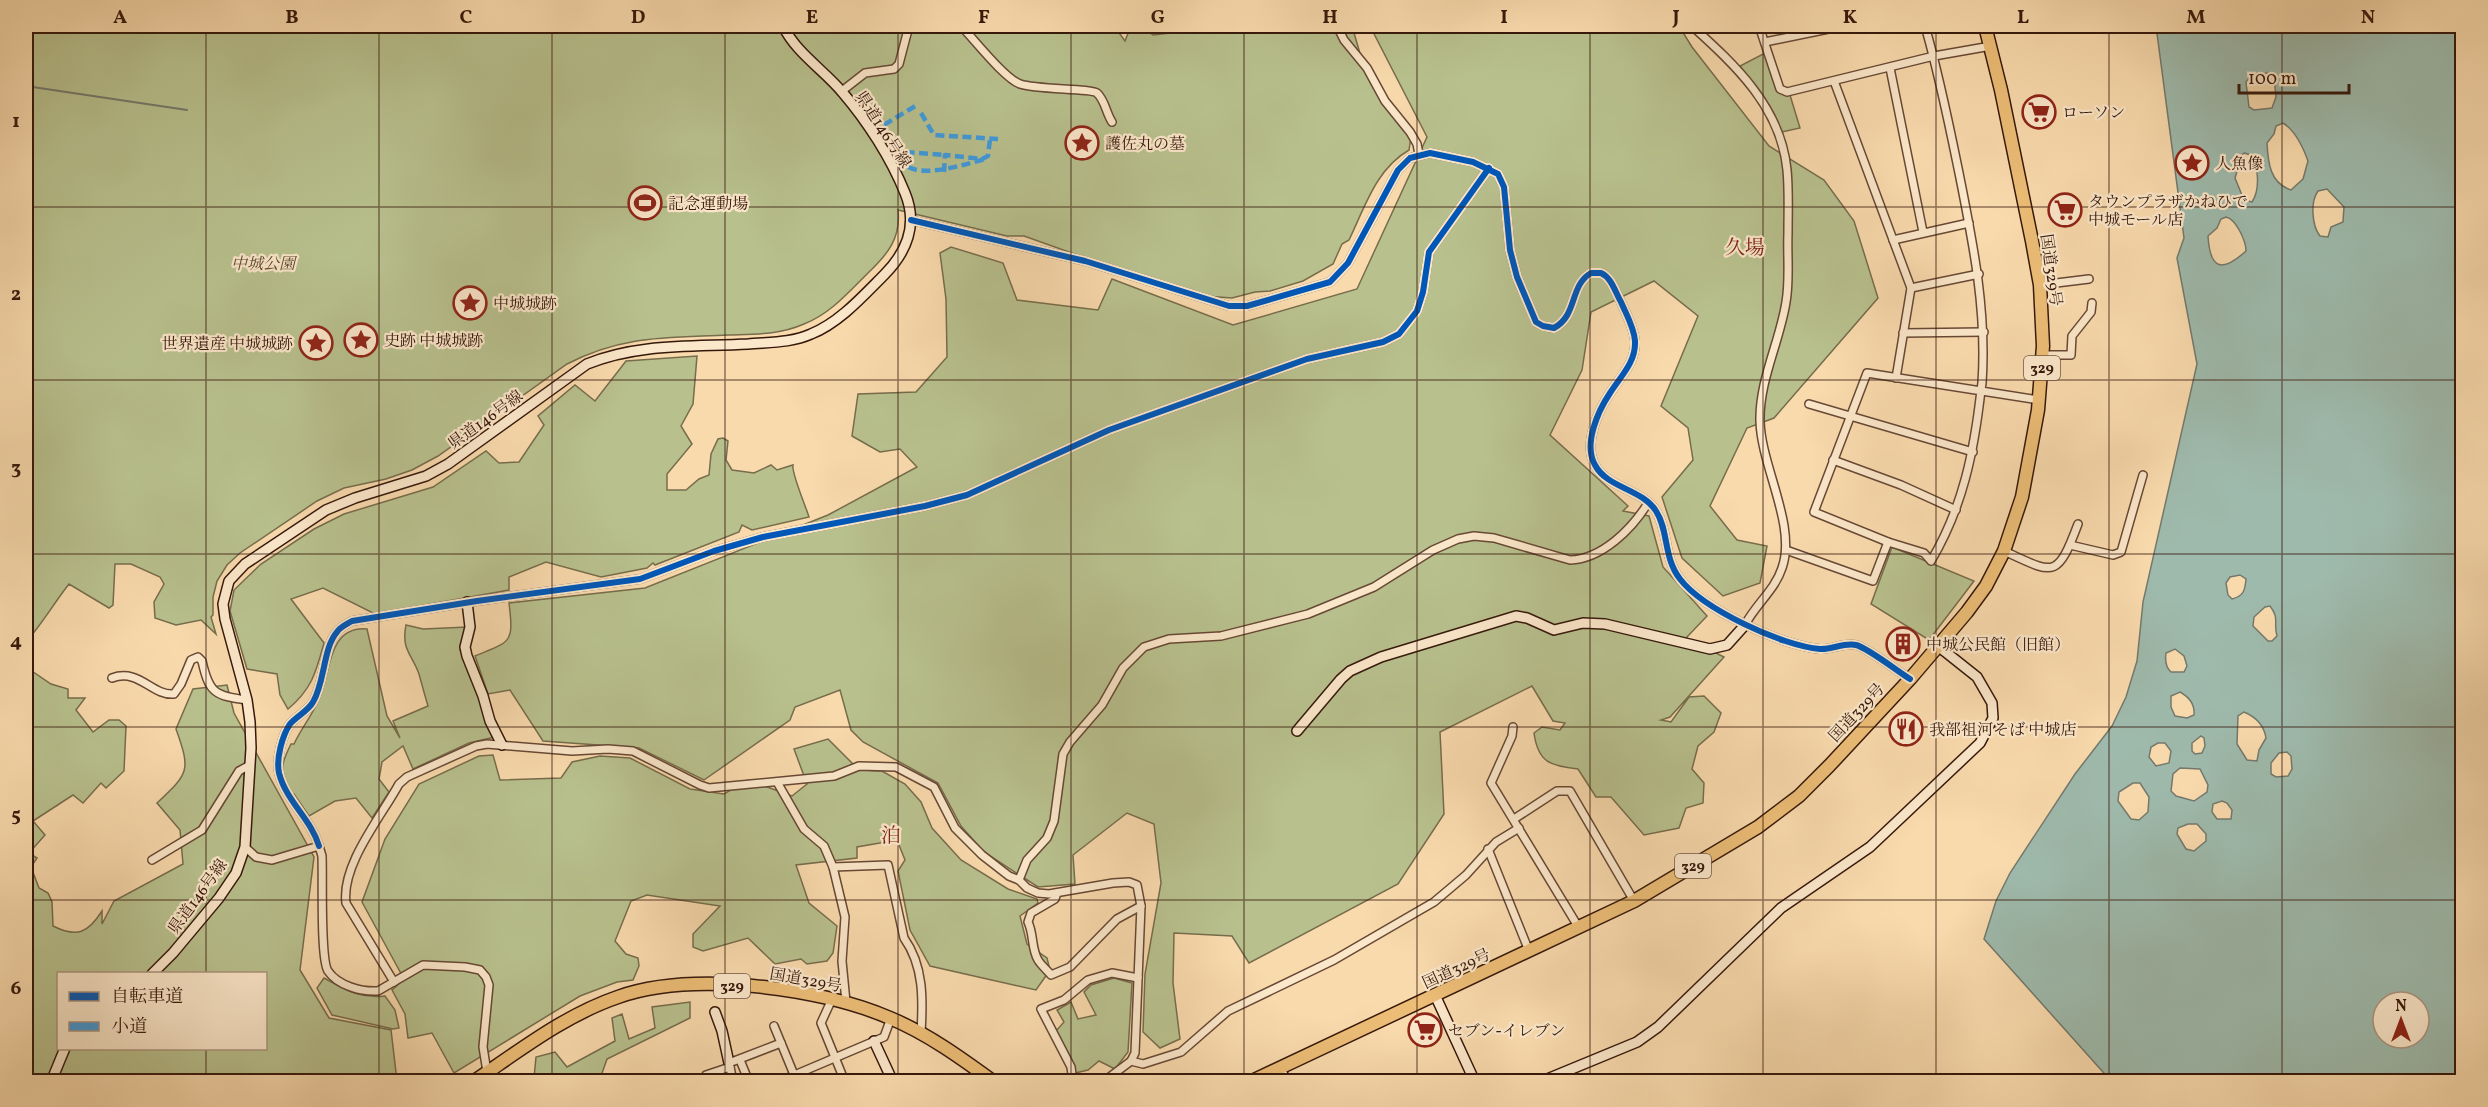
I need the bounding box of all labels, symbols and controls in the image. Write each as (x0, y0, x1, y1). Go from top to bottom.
text: A (113, 4, 127, 32)
text: B (285, 4, 299, 32)
text: C (460, 4, 473, 32)
text: D (631, 4, 645, 32)
text: E (806, 4, 818, 32)
text: F (978, 4, 990, 32)
text: G (1151, 4, 1165, 32)
text: H (1322, 4, 1338, 32)
text: I (1500, 4, 1508, 32)
text: J (1671, 4, 1680, 32)
text: K (1843, 4, 1858, 32)
text: L (2017, 4, 2029, 32)
text: M (2186, 4, 2206, 32)
text: N (2361, 4, 2375, 32)
scale bar (2239, 57, 2348, 95)
text: 100 m (2248, 67, 2297, 92)
street label: 県道146号線 (849, 87, 915, 173)
supermarket icon: ローソン (2021, 94, 2057, 130)
place label: ローソン (2062, 103, 2125, 125)
text: 1 (12, 108, 20, 136)
place icon: 護佐丸の墓 (1064, 125, 1100, 161)
place label: 護佐丸の墓 (1105, 134, 1185, 156)
place icon: 人魚像 (2174, 145, 2210, 181)
place label: 人魚像 (2215, 154, 2263, 176)
sports icon: 記念運動場 (627, 185, 663, 221)
supermarket icon: タウンプラザかねひで 中城モール店 (2047, 192, 2083, 228)
place label: タウンプラザかねひで 中城モール店 (2088, 192, 2248, 232)
place label: 記念運動場 (668, 194, 748, 216)
street label: 国道329号 (2034, 233, 2066, 308)
district label: 久場 (1725, 235, 1765, 263)
park label: 中城公園 (231, 254, 298, 276)
text: 2 (11, 281, 21, 309)
place icon: 中城城跡 (452, 285, 488, 321)
place label: 中城城跡 (493, 294, 557, 316)
place icon: 史跡 中城城跡 (343, 322, 379, 358)
place icon: 世界遺産 中城城跡 (298, 325, 334, 361)
place label: 史跡 中城城跡 (384, 331, 483, 353)
place label: 世界遺産 中城城跡 (162, 334, 293, 356)
road number: 329 (2024, 356, 2060, 380)
street label: 県道146号線 (444, 386, 528, 455)
text: 3 (11, 455, 21, 483)
building icon: 中城公民館（旧館） (1885, 626, 1921, 662)
text: 4 (10, 628, 22, 656)
place label: 中城公民館（旧館） (1926, 635, 2070, 657)
street label: 国道329号 (1825, 679, 1890, 748)
restaurant icon: 我部祖河そば 中城店 (1888, 711, 1924, 747)
place label: 我部祖河そば 中城店 (1929, 720, 2076, 742)
text: 5 (11, 802, 21, 830)
district label: 泊 (881, 823, 901, 851)
road number: 329 (1675, 854, 1711, 878)
street label: 県道146号線 (164, 855, 233, 939)
street label: 国道329号 (1419, 944, 1495, 995)
street label: 国道329号 (768, 964, 843, 998)
legend (57, 972, 267, 1050)
road number: 329 (714, 974, 750, 998)
text: 6 (11, 975, 22, 1003)
text: 自転車道 (111, 985, 183, 1010)
north arrow (2371, 990, 2431, 1050)
text: N (2395, 996, 2407, 1018)
supermarket icon: セブン-イレブン (1407, 1012, 1443, 1048)
text: 小道 (111, 1015, 147, 1040)
place label: セブン-イレブン (1448, 1021, 1565, 1043)

